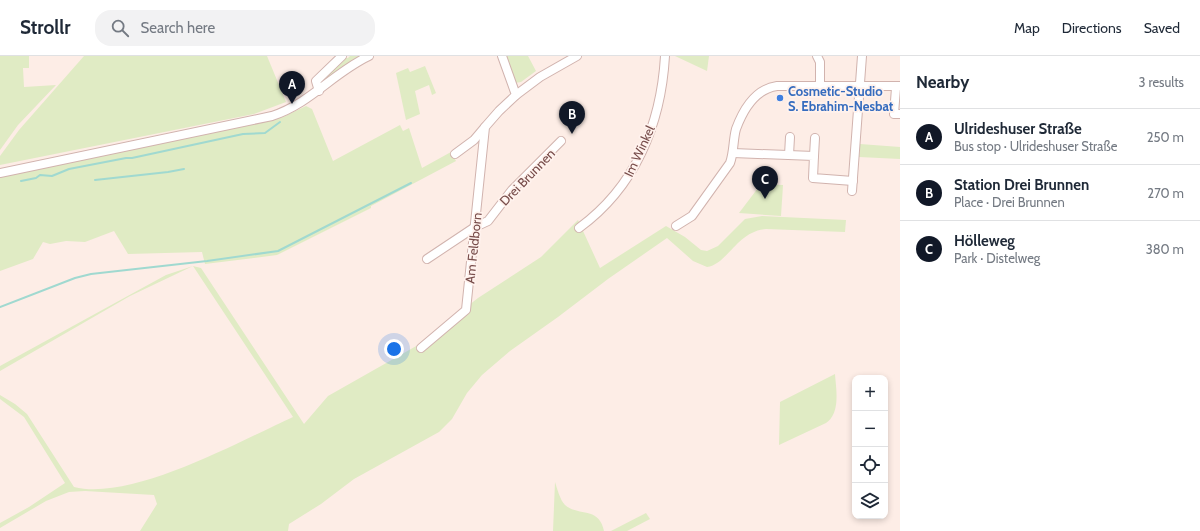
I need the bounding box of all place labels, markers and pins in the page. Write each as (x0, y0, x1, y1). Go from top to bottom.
pin: A (279, 71, 305, 104)
place label: Cosmetic-Studio S. Ebrahim-Nesbat (788, 83, 894, 114)
marker: Cosmetic-Studio S. Ebrahim-Nesbat (775, 93, 785, 103)
pin: B (559, 101, 585, 134)
pin: C (752, 166, 778, 199)

